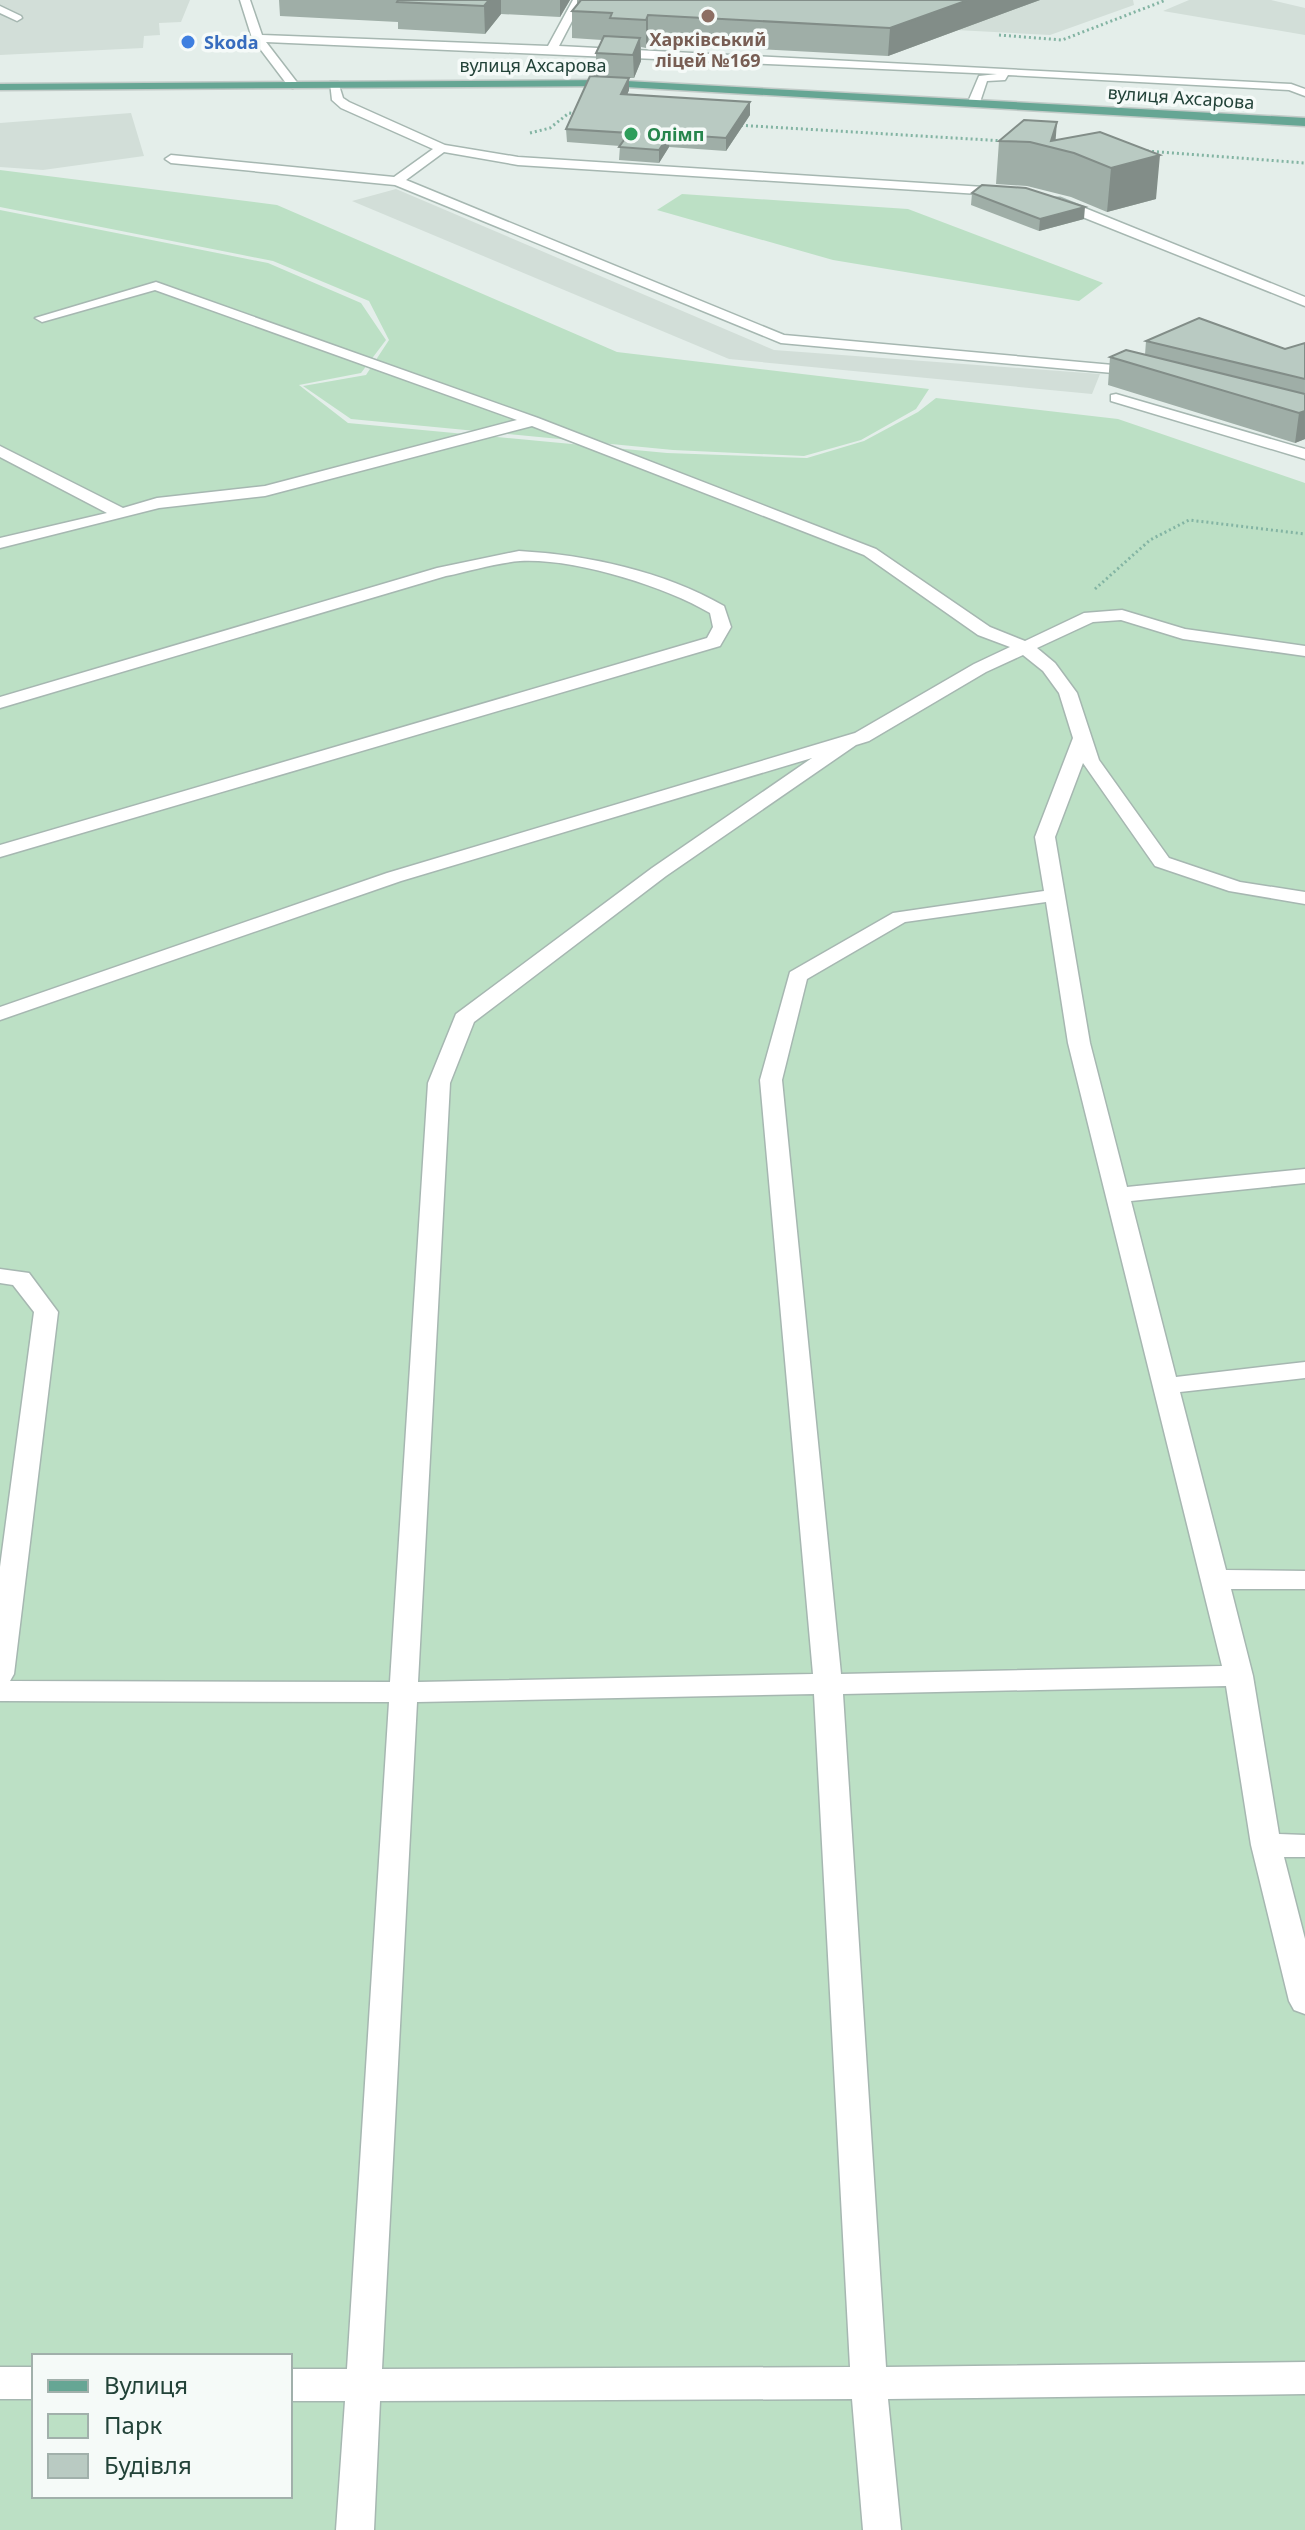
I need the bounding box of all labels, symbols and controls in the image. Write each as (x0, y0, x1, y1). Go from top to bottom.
marker: Харківський ліцей №169 (699, 7, 717, 25)
place label: Харківський ліцей №169 (650, 27, 766, 72)
place label: Skoda (204, 30, 259, 54)
marker: Skoda (179, 33, 197, 51)
street label: вулиця Ахсарова (459, 53, 607, 77)
street label: вулиця Ахсарова (1107, 80, 1255, 114)
place label: Олімп (647, 122, 704, 146)
marker: Олімп (622, 125, 640, 143)
legend (32, 2354, 292, 2498)
text: Вулиця (104, 2368, 188, 2401)
text: Парк (104, 2408, 163, 2441)
text: Будівля (104, 2448, 192, 2481)

